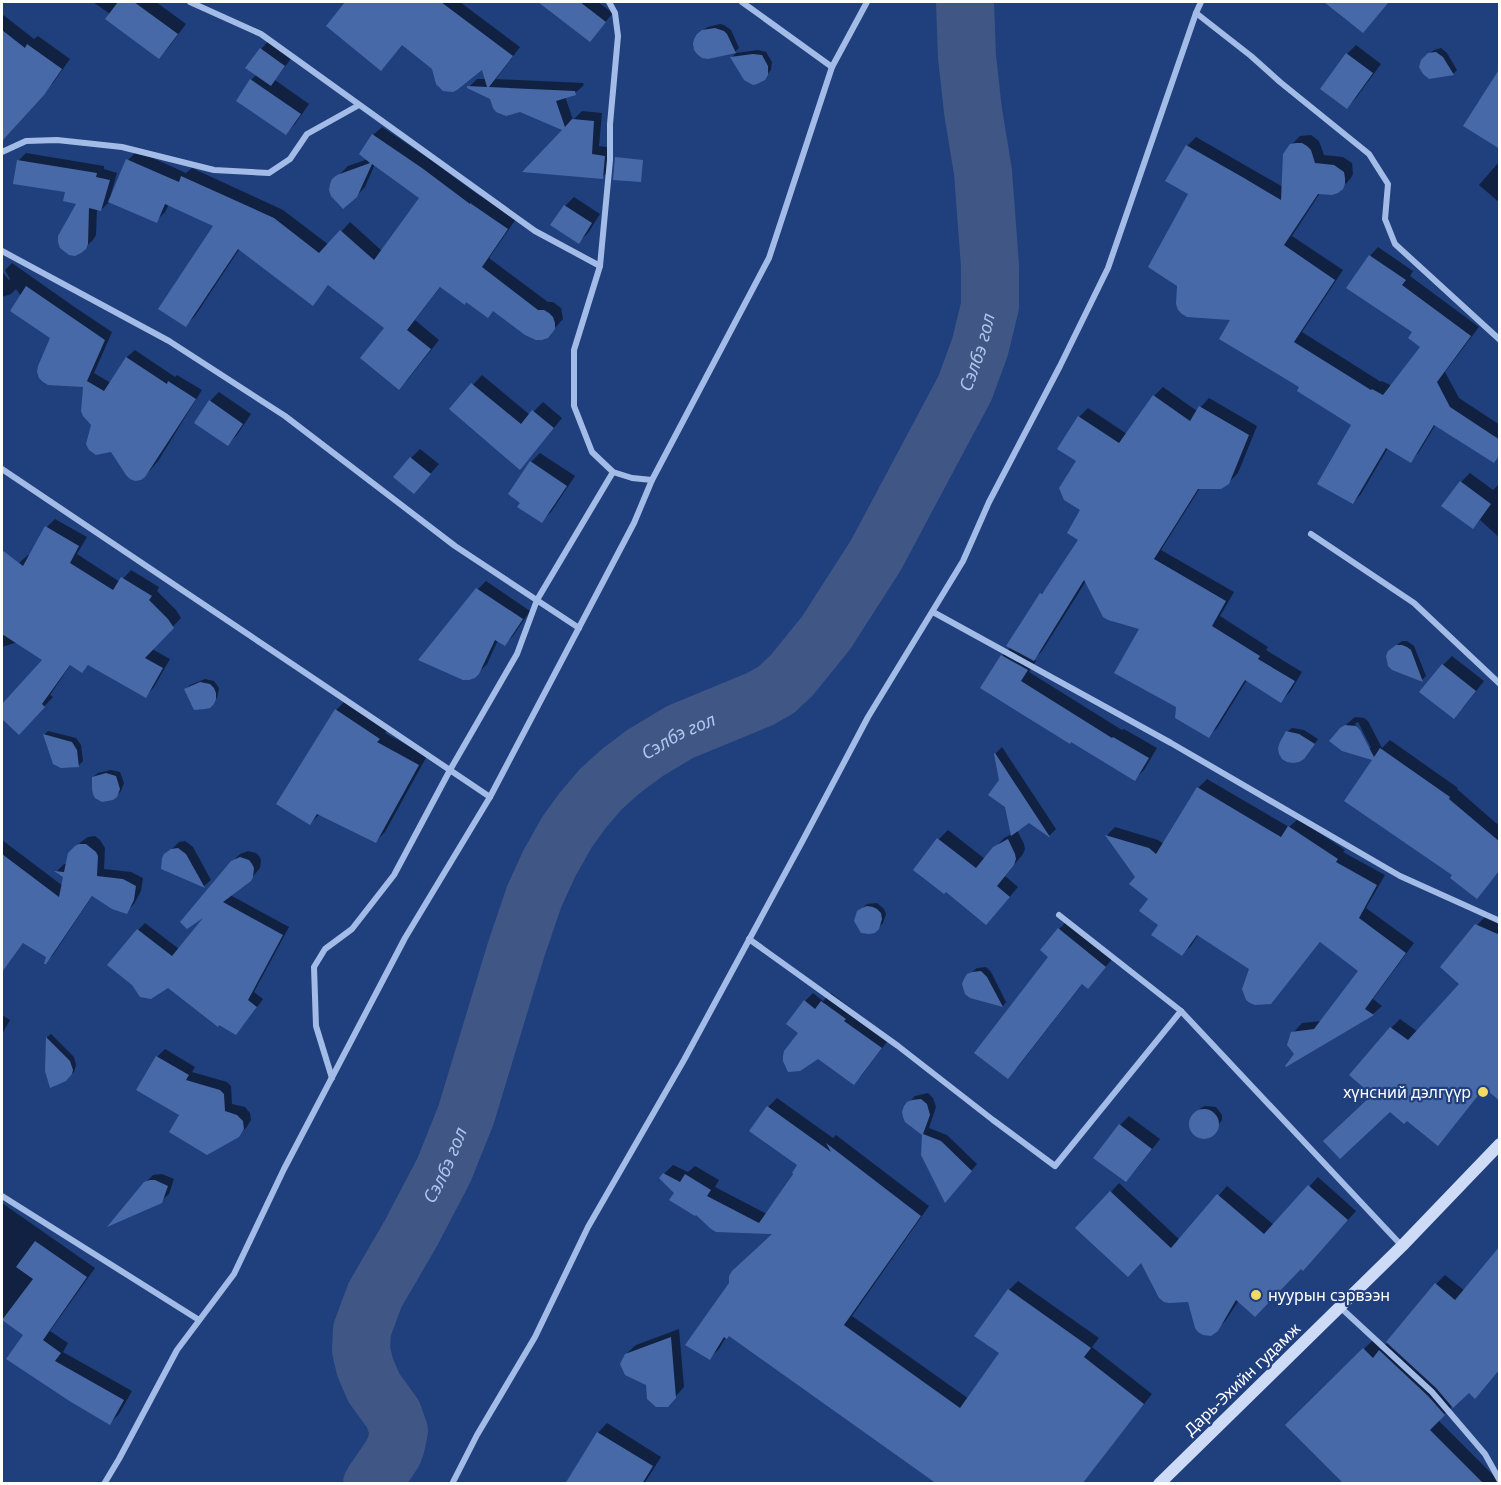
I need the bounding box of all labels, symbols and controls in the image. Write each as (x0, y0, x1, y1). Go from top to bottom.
water label: Сэлбэ гол (953, 311, 1000, 394)
water label: Сэлбэ гол (637, 707, 719, 765)
place label: хүнсний дэлгүүр (1343, 1081, 1471, 1103)
marker: хүнсний дэлгүүр (1476, 1085, 1490, 1099)
water label: Сэлбэ гол (417, 1124, 472, 1207)
place label: нуурын сэрвээн (1268, 1284, 1390, 1306)
marker: нуурын сэрвээн (1249, 1288, 1263, 1302)
street label: Дарь-Эхийн гудамж (1179, 1317, 1306, 1440)

